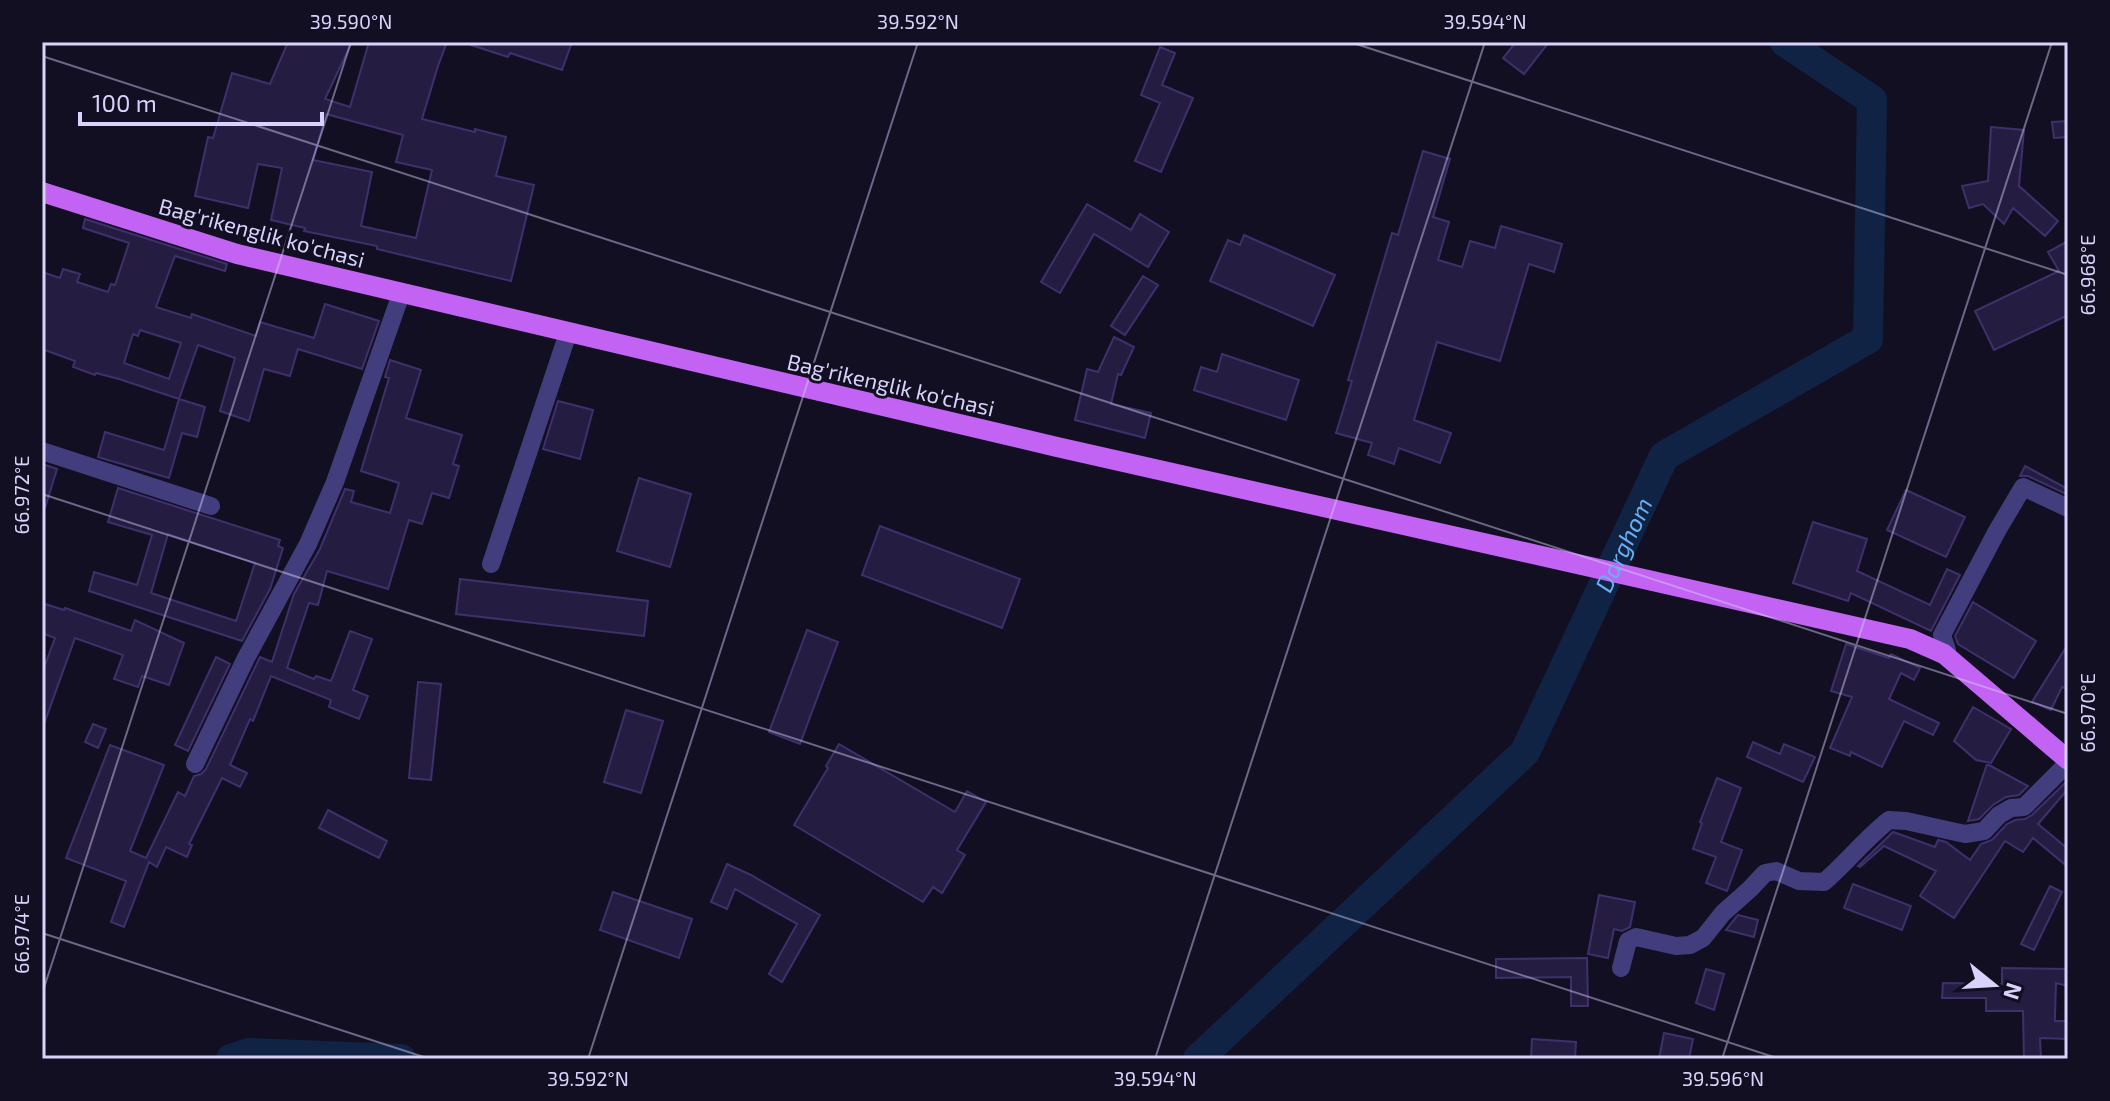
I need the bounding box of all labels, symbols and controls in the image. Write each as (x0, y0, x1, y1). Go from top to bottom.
text: 39.590°N (310, 9, 392, 33)
text: 39.592°N (877, 9, 959, 33)
text: 39.594°N (1444, 9, 1526, 33)
scale bar (80, 76, 322, 126)
text: 100 m (92, 88, 157, 117)
street label: Bag'rikenglik ko'chasi (156, 192, 368, 272)
text: 66.968°E (2075, 235, 2099, 315)
street label: Bag'rikenglik ko'chasi (785, 347, 997, 421)
text: 66.972°E (9, 456, 33, 534)
water label: Darghоm (1588, 492, 1657, 596)
text: 66.970°E (2075, 673, 2099, 753)
text: 66.974°E (9, 894, 33, 974)
north arrow (1954, 945, 2034, 1025)
text: N (1999, 980, 2029, 1003)
text: 39.592°N (547, 1066, 629, 1090)
text: 39.594°N (1114, 1066, 1196, 1090)
text: 39.596°N (1682, 1066, 1764, 1090)

